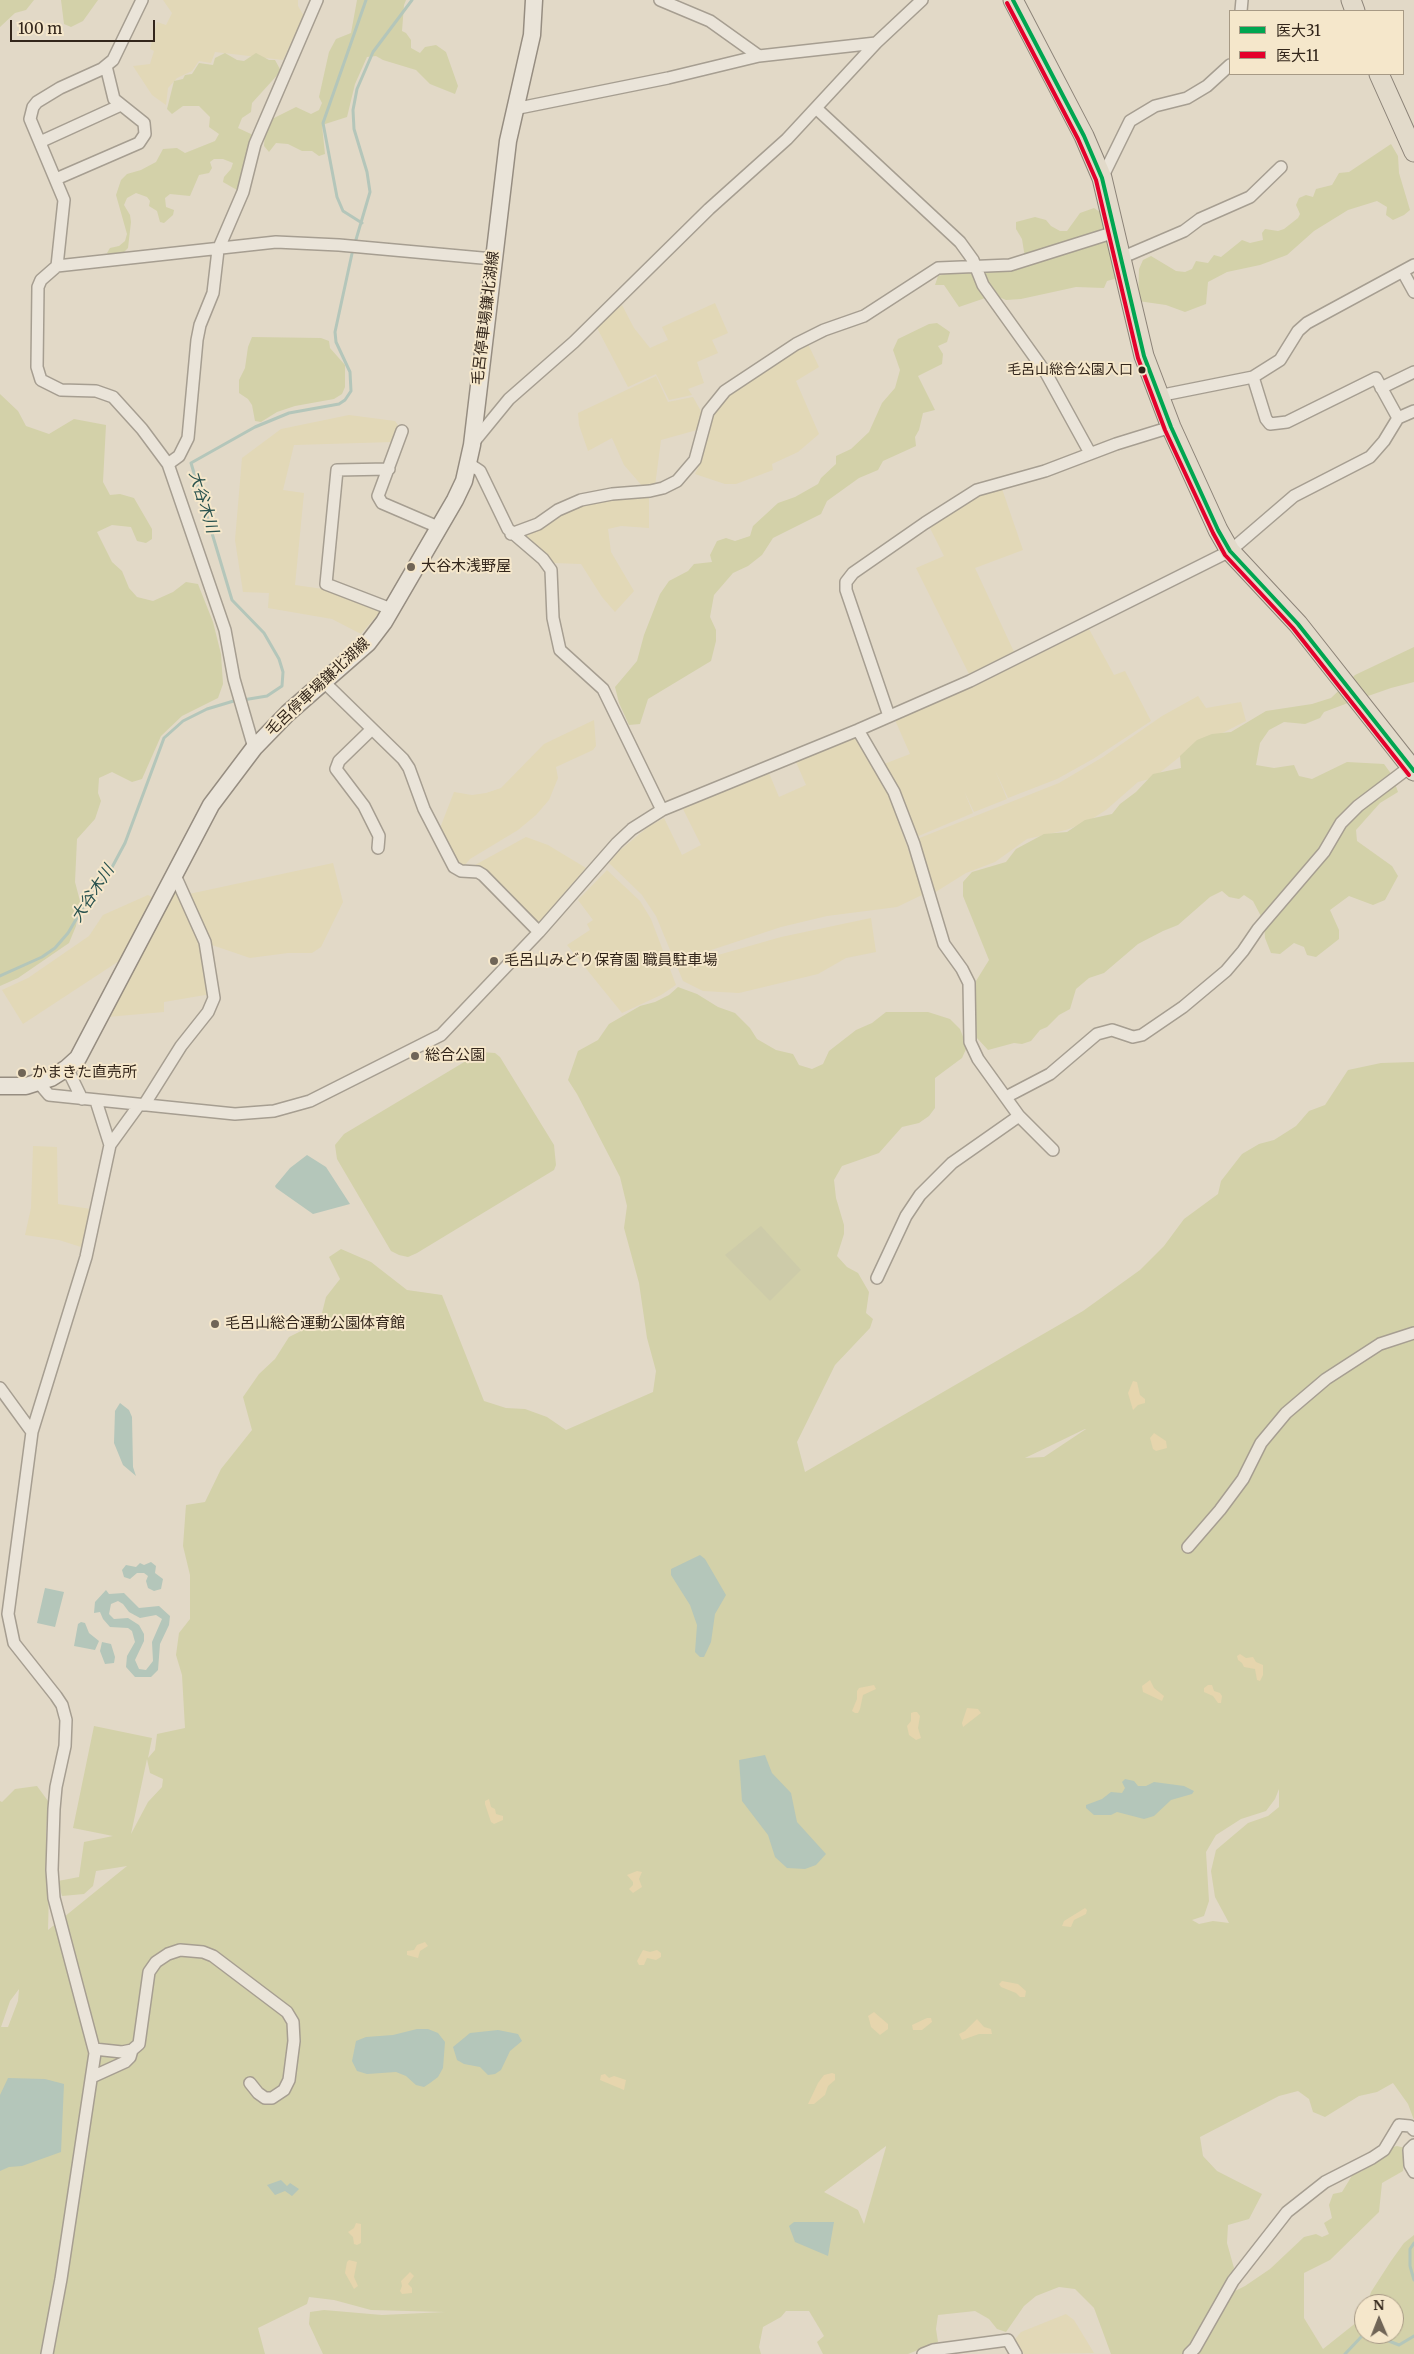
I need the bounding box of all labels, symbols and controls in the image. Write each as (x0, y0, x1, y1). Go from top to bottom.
scale bar (12, 10, 158, 42)
legend (1229, 10, 1404, 75)
text: 100 m (18, 19, 62, 38)
text: 医大31 (1276, 21, 1321, 40)
text: 医大11 (1276, 46, 1319, 65)
street label: 毛呂停車場鎌北湖線 (469, 250, 503, 386)
place label: 毛呂山総合公園入口 (1007, 362, 1133, 378)
marker: 毛呂山総合公園入口 (1137, 365, 1147, 375)
water label: 大谷木川 (184, 469, 222, 535)
place label: 大谷木浅野屋 (421, 558, 511, 576)
marker: 大谷木浅野屋 (405, 561, 417, 573)
street label: 毛呂停車場鎌北湖線 (262, 634, 374, 740)
water label: 大谷木川 (68, 862, 118, 926)
place label: 毛呂山みどり保育園 職員駐車場 (504, 952, 718, 970)
marker: 毛呂山みどり保育園 職員駐車場 (488, 955, 500, 967)
place label: 総合公園 (425, 1047, 485, 1065)
marker: 総合公園 (409, 1050, 421, 1062)
place label: かまきた直売所 (32, 1064, 137, 1082)
marker: かまきた直売所 (16, 1067, 28, 1079)
place label: 毛呂山総合運動公園体育館 (225, 1315, 405, 1333)
marker: 毛呂山総合運動公園体育館 (209, 1318, 221, 1330)
north arrow (1354, 2294, 1404, 2344)
text: N (1373, 2296, 1384, 2314)

